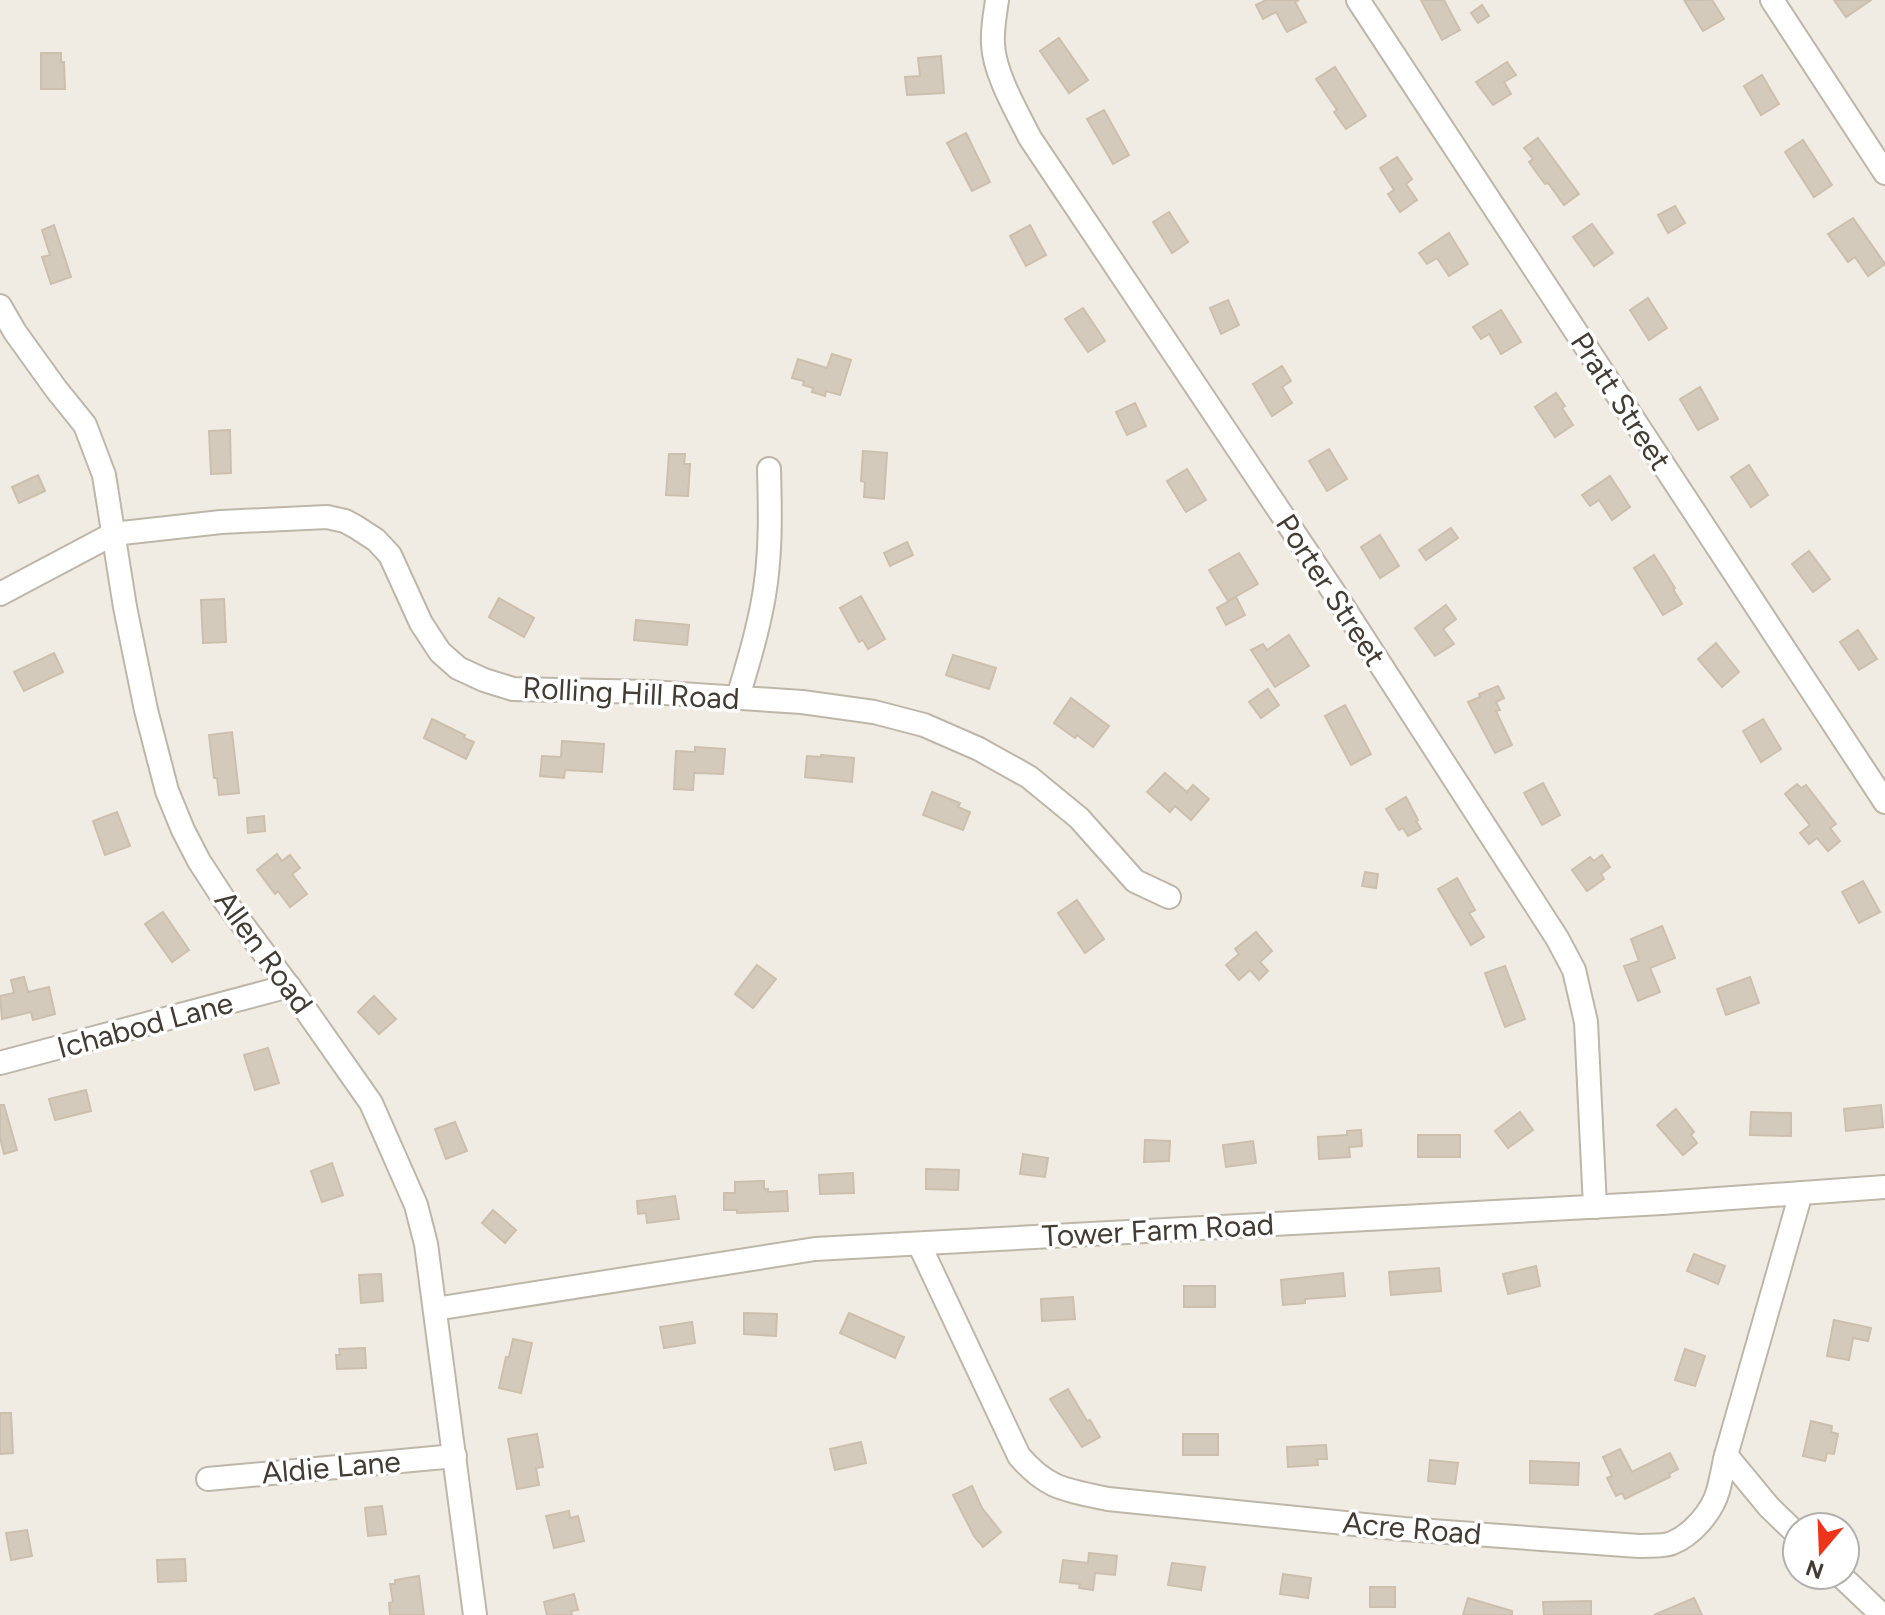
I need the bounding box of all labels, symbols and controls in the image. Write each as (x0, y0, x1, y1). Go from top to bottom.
street label: Pratt Street (1563, 325, 1679, 477)
street label: Porter Street (1268, 507, 1394, 673)
street label: Rolling Hill Road (522, 669, 740, 717)
street label: Allen Road (207, 883, 321, 1021)
street label: Ichabod Lane (53, 984, 237, 1066)
street label: Tower Farm Road (1041, 1205, 1275, 1255)
street label: Aldie Lane (260, 1443, 402, 1491)
street label: Acre Road (1341, 1503, 1483, 1553)
north arrow (1781, 1511, 1861, 1591)
text: N (1802, 1554, 1827, 1585)

